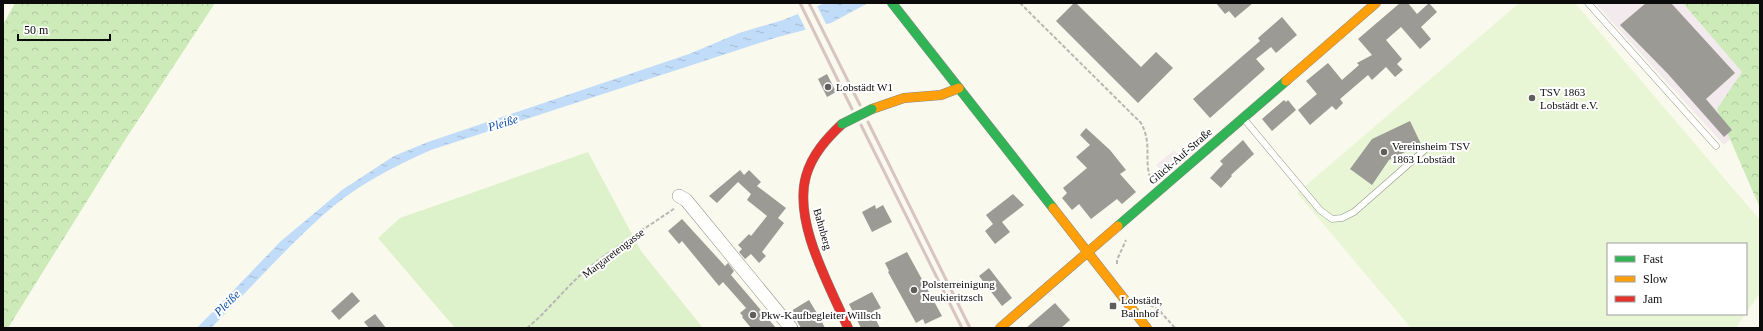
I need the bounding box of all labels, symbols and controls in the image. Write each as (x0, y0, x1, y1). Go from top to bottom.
scale bar (18, 16, 110, 42)
text: 50 m (24, 23, 49, 37)
place label: Lobstädt W1 (836, 81, 893, 93)
marker: Lobstädt W1 (823, 82, 833, 92)
place label: TSV 1863 Lobstädt e.V. (1540, 86, 1598, 111)
marker: TSV 1863 Lobstädt e.V. (1527, 93, 1537, 103)
water label: Pleiße (485, 112, 520, 134)
street label: Glück-Auf-Straße (1146, 125, 1214, 187)
place label: Vereinsheim TSV 1863 Lobstädt (1392, 140, 1470, 165)
marker: Vereinsheim TSV 1863 Lobstädt (1379, 147, 1389, 157)
street label: Bahnberg (811, 207, 835, 252)
street label: Margaretengasse (580, 226, 646, 280)
legend (1607, 243, 1747, 315)
text: Fast (1643, 252, 1664, 266)
text: Slow (1643, 272, 1668, 286)
place label: Polsterreinigung Neukieritzsch (922, 278, 995, 303)
marker: Polsterreinigung Neukieritzsch (909, 285, 919, 295)
water label: Pleiße (211, 287, 243, 319)
text: Jam (1643, 292, 1663, 306)
place label: Lobstädt, Bahnhof (1121, 294, 1162, 319)
marker: Lobstädt, Bahnhof (1108, 301, 1118, 311)
place label: Pkw-Kaufbegleiter Willsch (761, 309, 882, 321)
marker: Pkw-Kaufbegleiter Willsch (748, 310, 758, 320)

